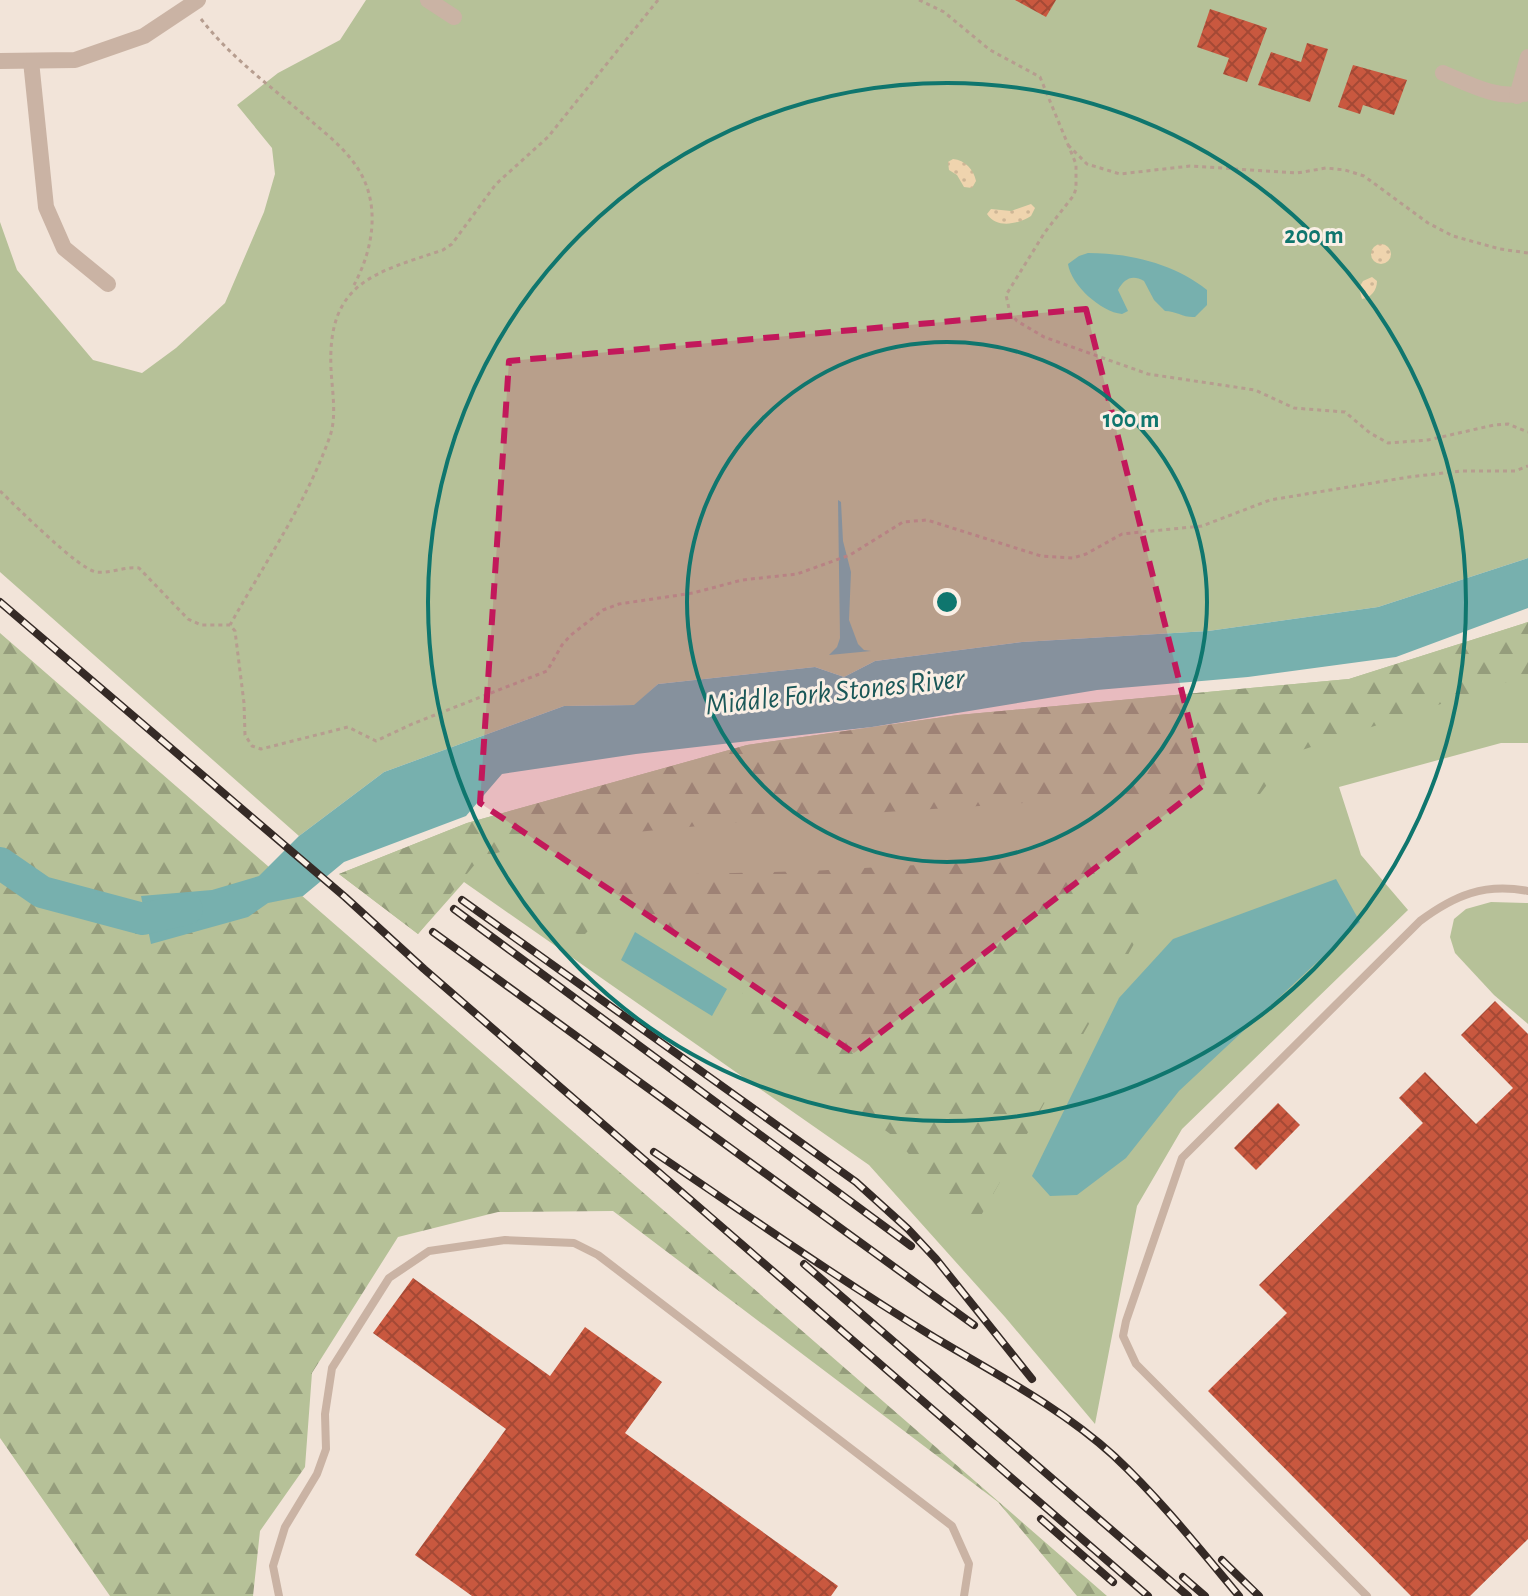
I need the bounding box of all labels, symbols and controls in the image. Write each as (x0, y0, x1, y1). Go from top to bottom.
text: 200 m (1284, 224, 1344, 248)
text: 100 m (1103, 408, 1159, 432)
centre of rings (933, 588, 961, 616)
water label: Middle Fork Stones River (704, 663, 967, 721)

